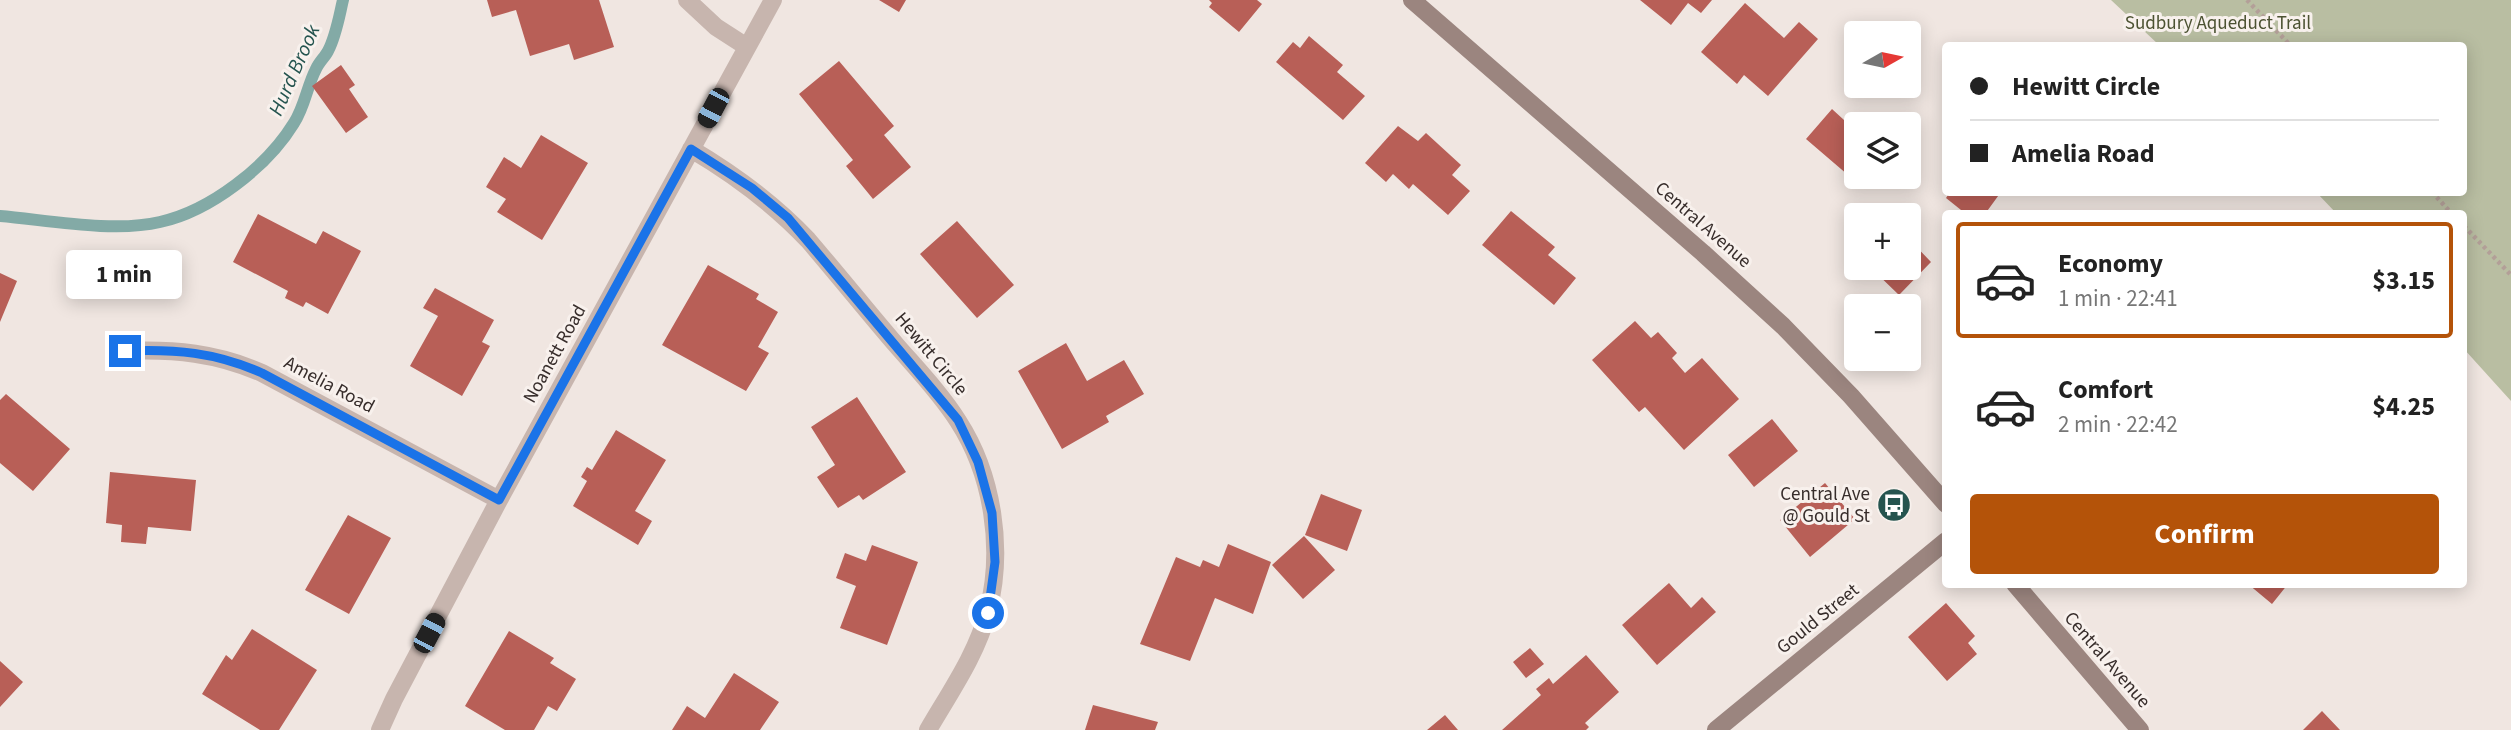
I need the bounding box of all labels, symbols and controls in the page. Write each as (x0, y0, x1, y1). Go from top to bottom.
park label: Sudbury Aqueduct Trail (2125, 10, 2311, 37)
water label: Hurd Brook (261, 19, 328, 120)
north arrow (1844, 21, 1922, 98)
map controls (1844, 21, 1921, 371)
text: Hewitt Circle (2012, 68, 2160, 105)
car (694, 85, 733, 131)
button: layers (1844, 112, 1921, 189)
text: Amelia Road (2012, 135, 2155, 172)
street label: Central Avenue (1649, 175, 1757, 275)
button: + (1844, 203, 1921, 280)
text: Economy (2058, 245, 2163, 282)
icon: car (1974, 249, 2037, 312)
callout: 1 min (67, 250, 183, 298)
text: 1 min (96, 258, 152, 291)
text: $3.15 (2372, 262, 2435, 299)
text: 1 min · 22:41 (2058, 282, 2178, 315)
button: − (1844, 294, 1921, 371)
street label: Noanett Road (517, 300, 593, 408)
street label: Hewitt Circle (888, 306, 974, 402)
route end (109, 335, 141, 367)
street label: Amelia Road (279, 350, 379, 420)
text: Comfort (2058, 371, 2153, 408)
icon: car (1974, 375, 2037, 438)
text: $4.25 (2372, 388, 2435, 425)
text: 2 min · 22:42 (2058, 408, 2178, 441)
place label: Central Ave @ Gould St (1780, 481, 1871, 530)
bus stop icon: Central Ave @ Gould St (1875, 486, 1913, 524)
button: Confirm (1970, 494, 2439, 574)
street label: Gould Street (1771, 577, 1865, 661)
route start (972, 597, 1004, 629)
street label: Central Avenue (2057, 606, 2157, 714)
car (410, 610, 449, 656)

